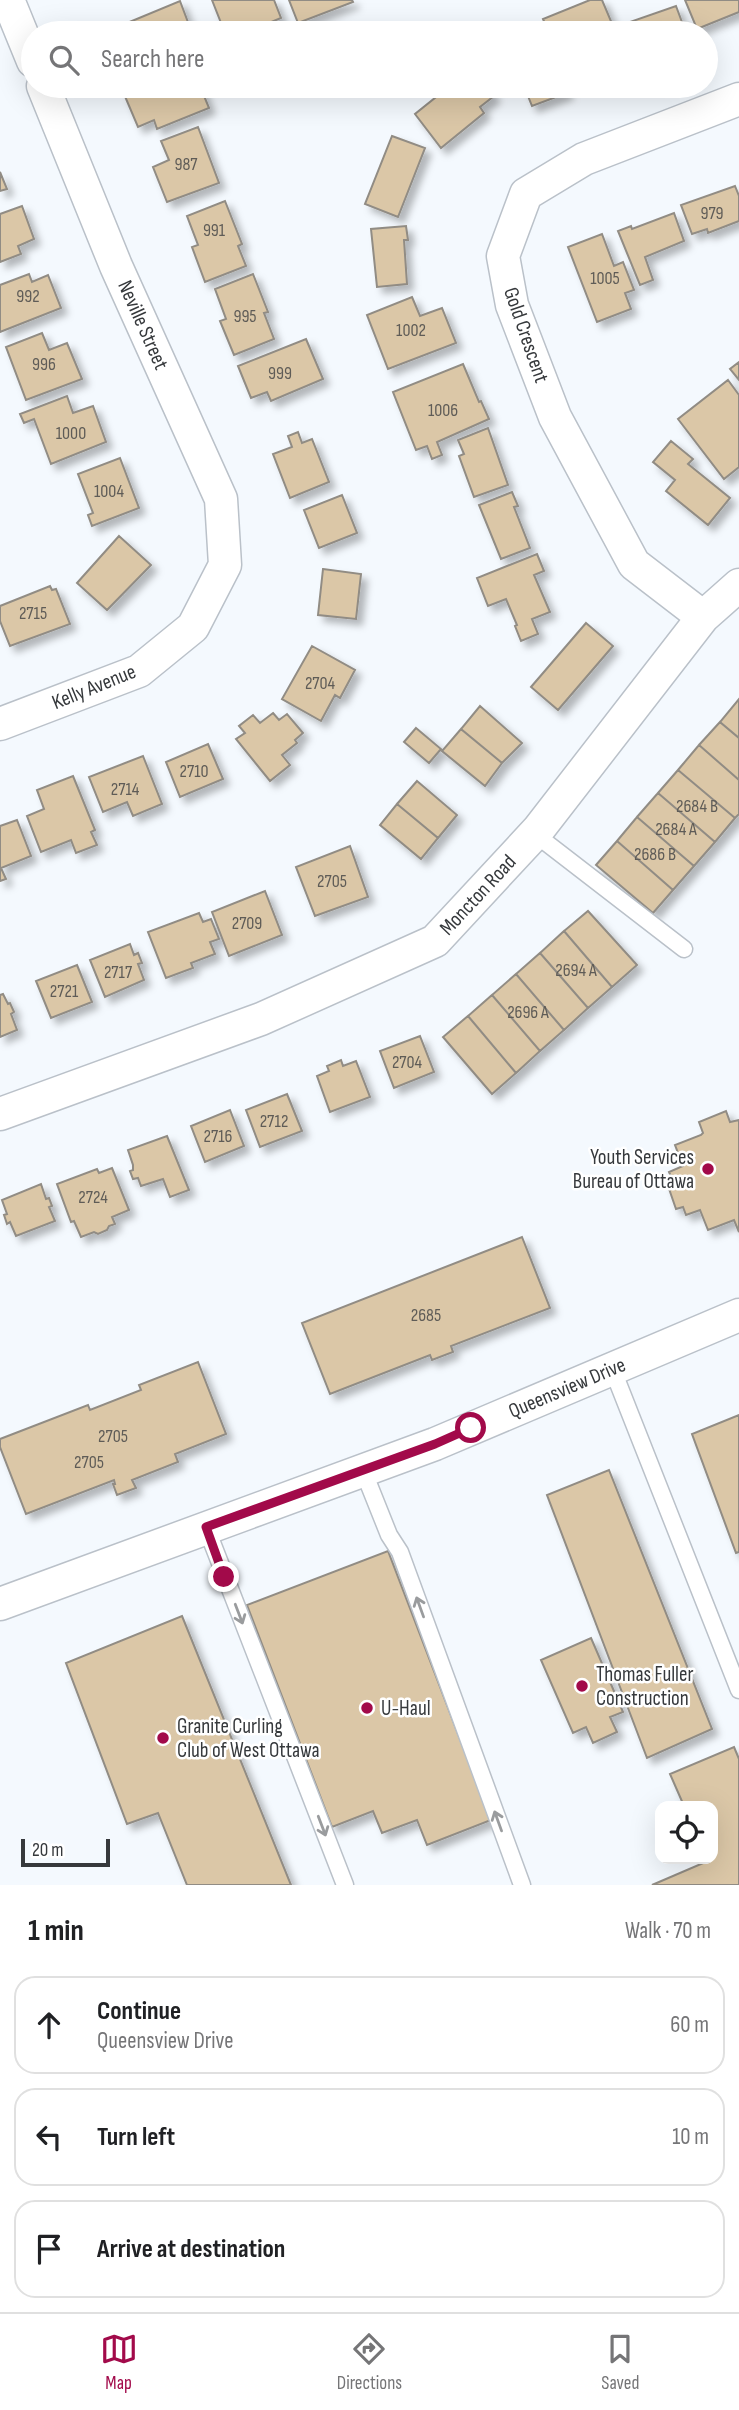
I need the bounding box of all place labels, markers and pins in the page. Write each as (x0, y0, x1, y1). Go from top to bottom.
place label: Youth Services Bureau of Ottawa (573, 1145, 694, 1194)
marker: Youth Services Bureau of Ottawa (700, 1161, 716, 1177)
place label: Thomas Fuller Construction (596, 1662, 693, 1711)
marker: Thomas Fuller Construction (574, 1678, 590, 1694)
place label: U-Haul (381, 1696, 431, 1721)
marker: U-Haul (359, 1700, 375, 1716)
place label: Granite Curling Club of West Ottawa (177, 1714, 320, 1763)
marker: Granite Curling Club of West Ottawa (155, 1730, 171, 1746)

